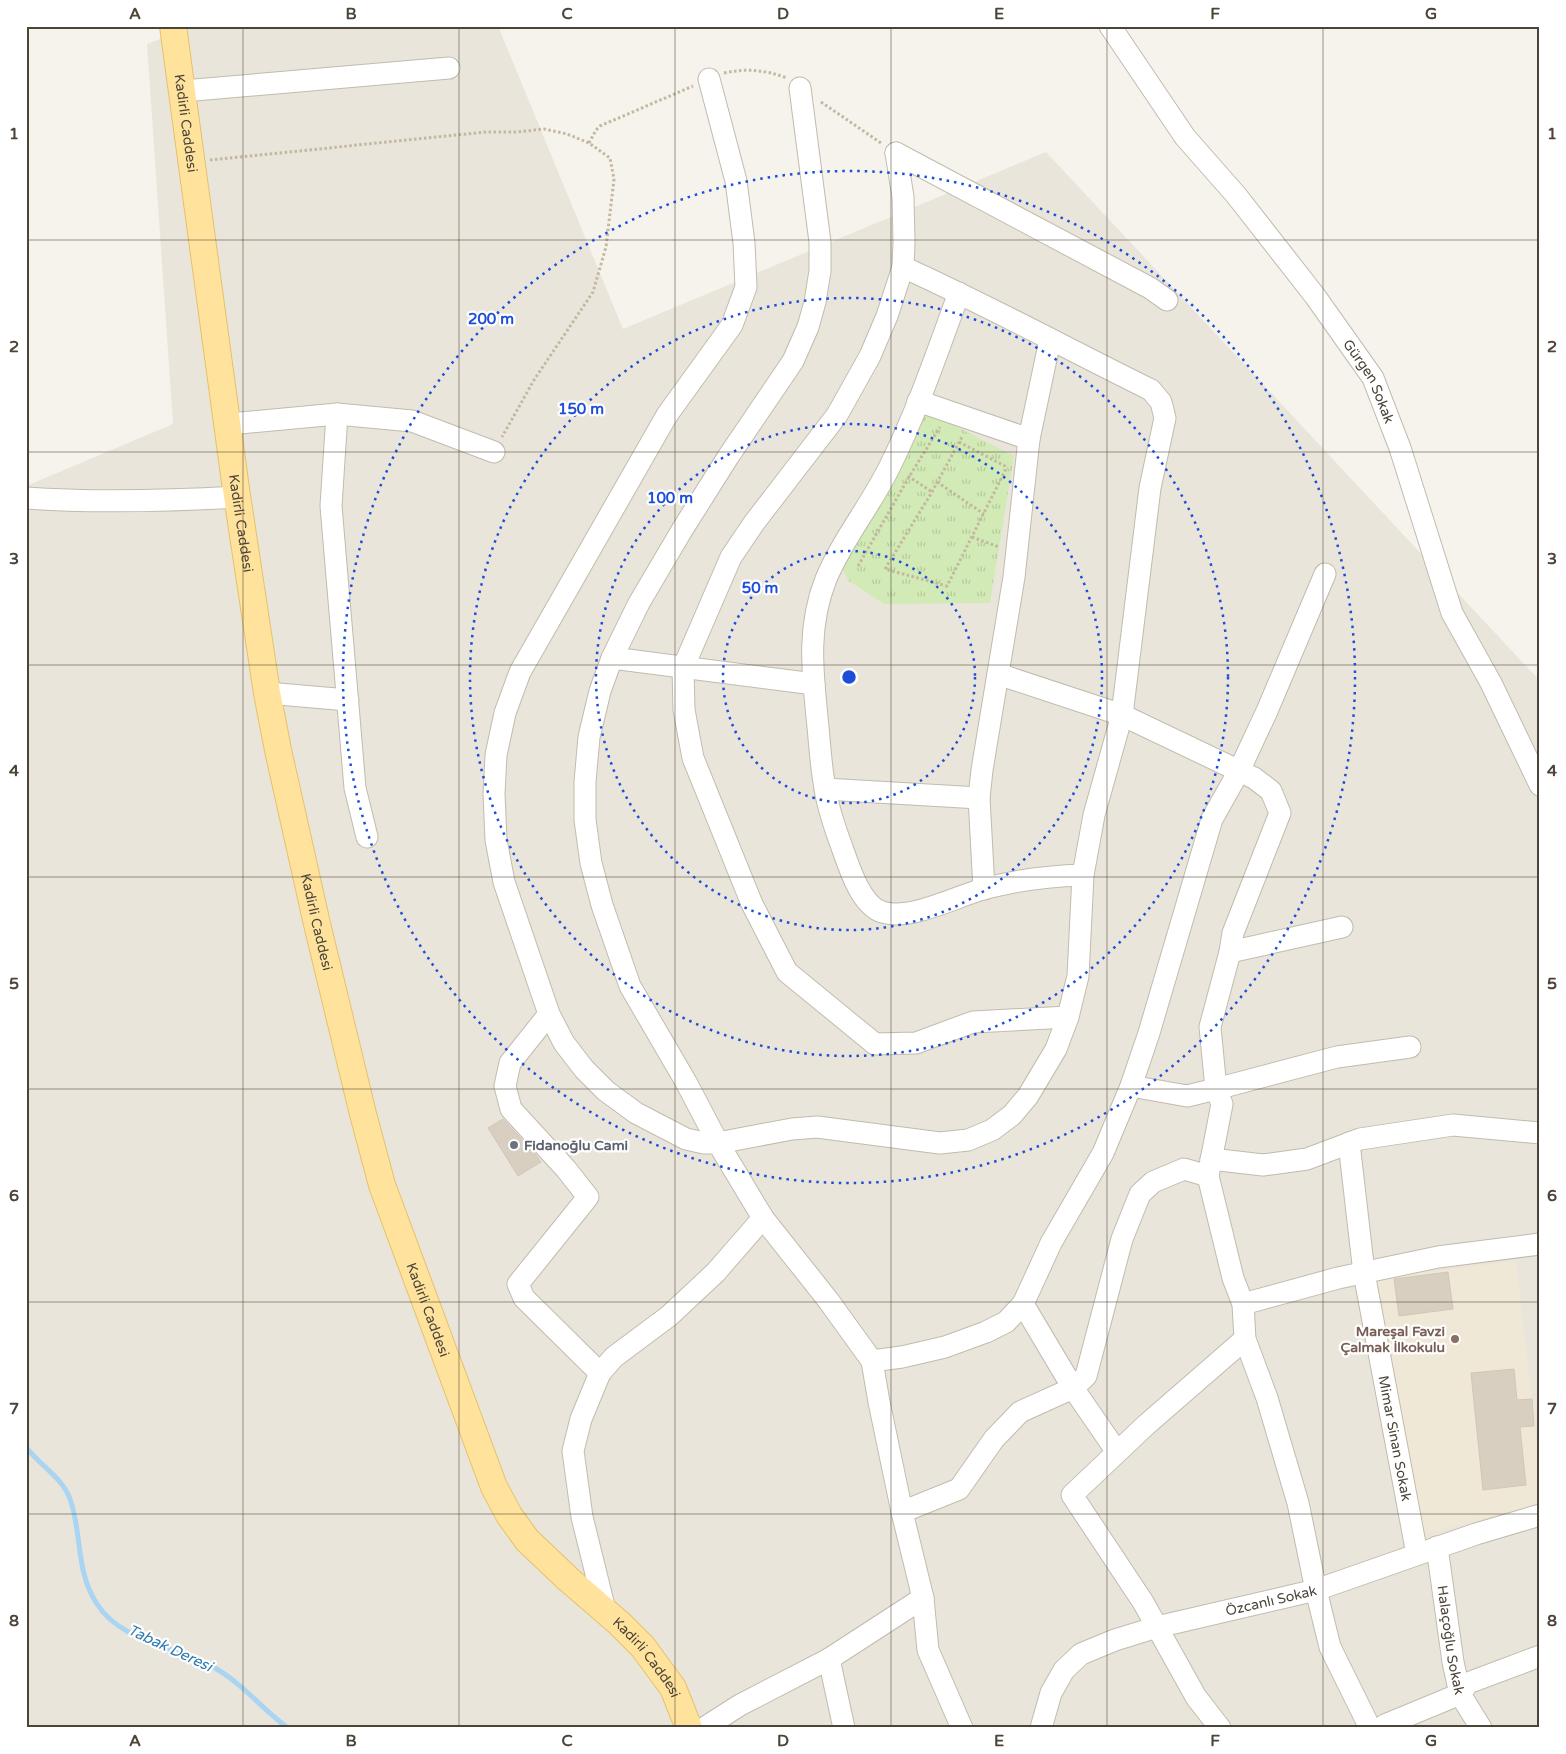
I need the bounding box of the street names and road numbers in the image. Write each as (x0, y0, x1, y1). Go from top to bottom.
street label: Kadirli Caddesi (171, 73, 201, 173)
street label: Gürgen Sokak (1339, 336, 1398, 426)
street label: Kadirli Caddesi (225, 473, 257, 574)
street label: Kadirli Caddesi (297, 872, 336, 972)
street label: Kadirli Caddesi (403, 1260, 453, 1359)
street label: Mimar Sinan Sokak (1375, 1374, 1415, 1503)
street label: Özcanlı Sokak (1224, 1582, 1319, 1620)
street label: Halaçoğlu Sokak (1433, 1584, 1468, 1697)
street label: Kadirli Caddesi (609, 1614, 684, 1700)

